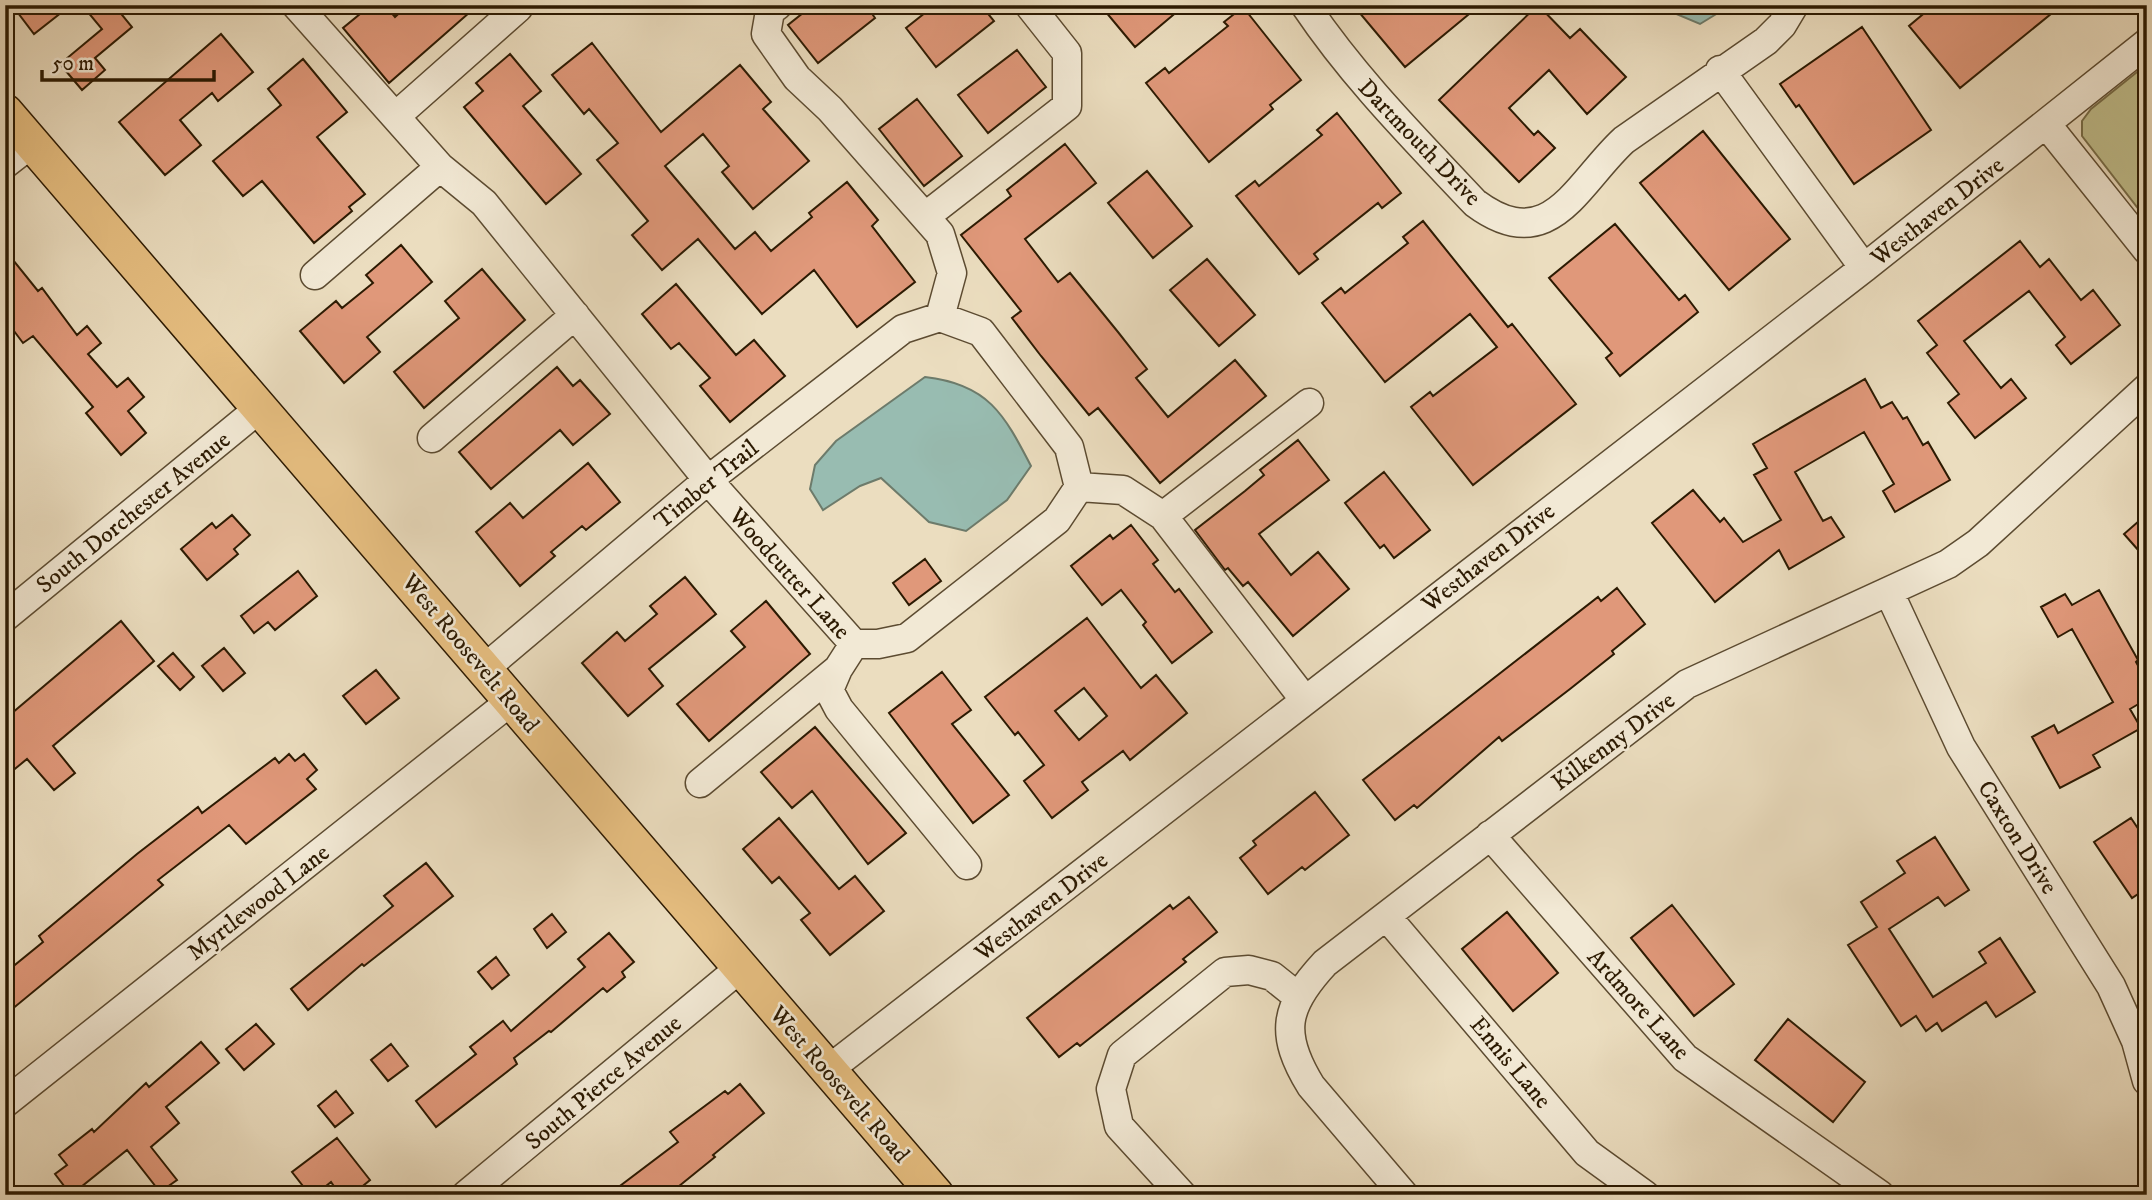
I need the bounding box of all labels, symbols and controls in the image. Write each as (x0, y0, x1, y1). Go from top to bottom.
scale bar (42, 38, 214, 82)
text: 50 m (52, 51, 94, 77)
street label: Dartmouth Drive (1351, 73, 1487, 212)
street label: Westhaven Drive (1864, 150, 2010, 274)
street label: South Dorchester Avenue (30, 425, 237, 600)
street label: Timber Trail (648, 433, 766, 536)
street label: Westhaven Drive (1415, 496, 1561, 620)
street label: Woodcutter Lane (721, 501, 856, 646)
street label: West Roosevelt Road (394, 567, 546, 739)
street label: Kilkenny Drive (1546, 686, 1681, 798)
street label: Caxton Drive (1970, 775, 2064, 900)
street label: Myrtlewood Lane (182, 838, 336, 968)
street label: Westhaven Drive (968, 845, 1114, 969)
street label: Ardmore Lane (1580, 943, 1696, 1067)
street label: West Roosevelt Road (762, 999, 916, 1170)
street label: South Pierce Avenue (519, 1009, 688, 1157)
street label: Ennis Lane (1463, 1010, 1558, 1115)

